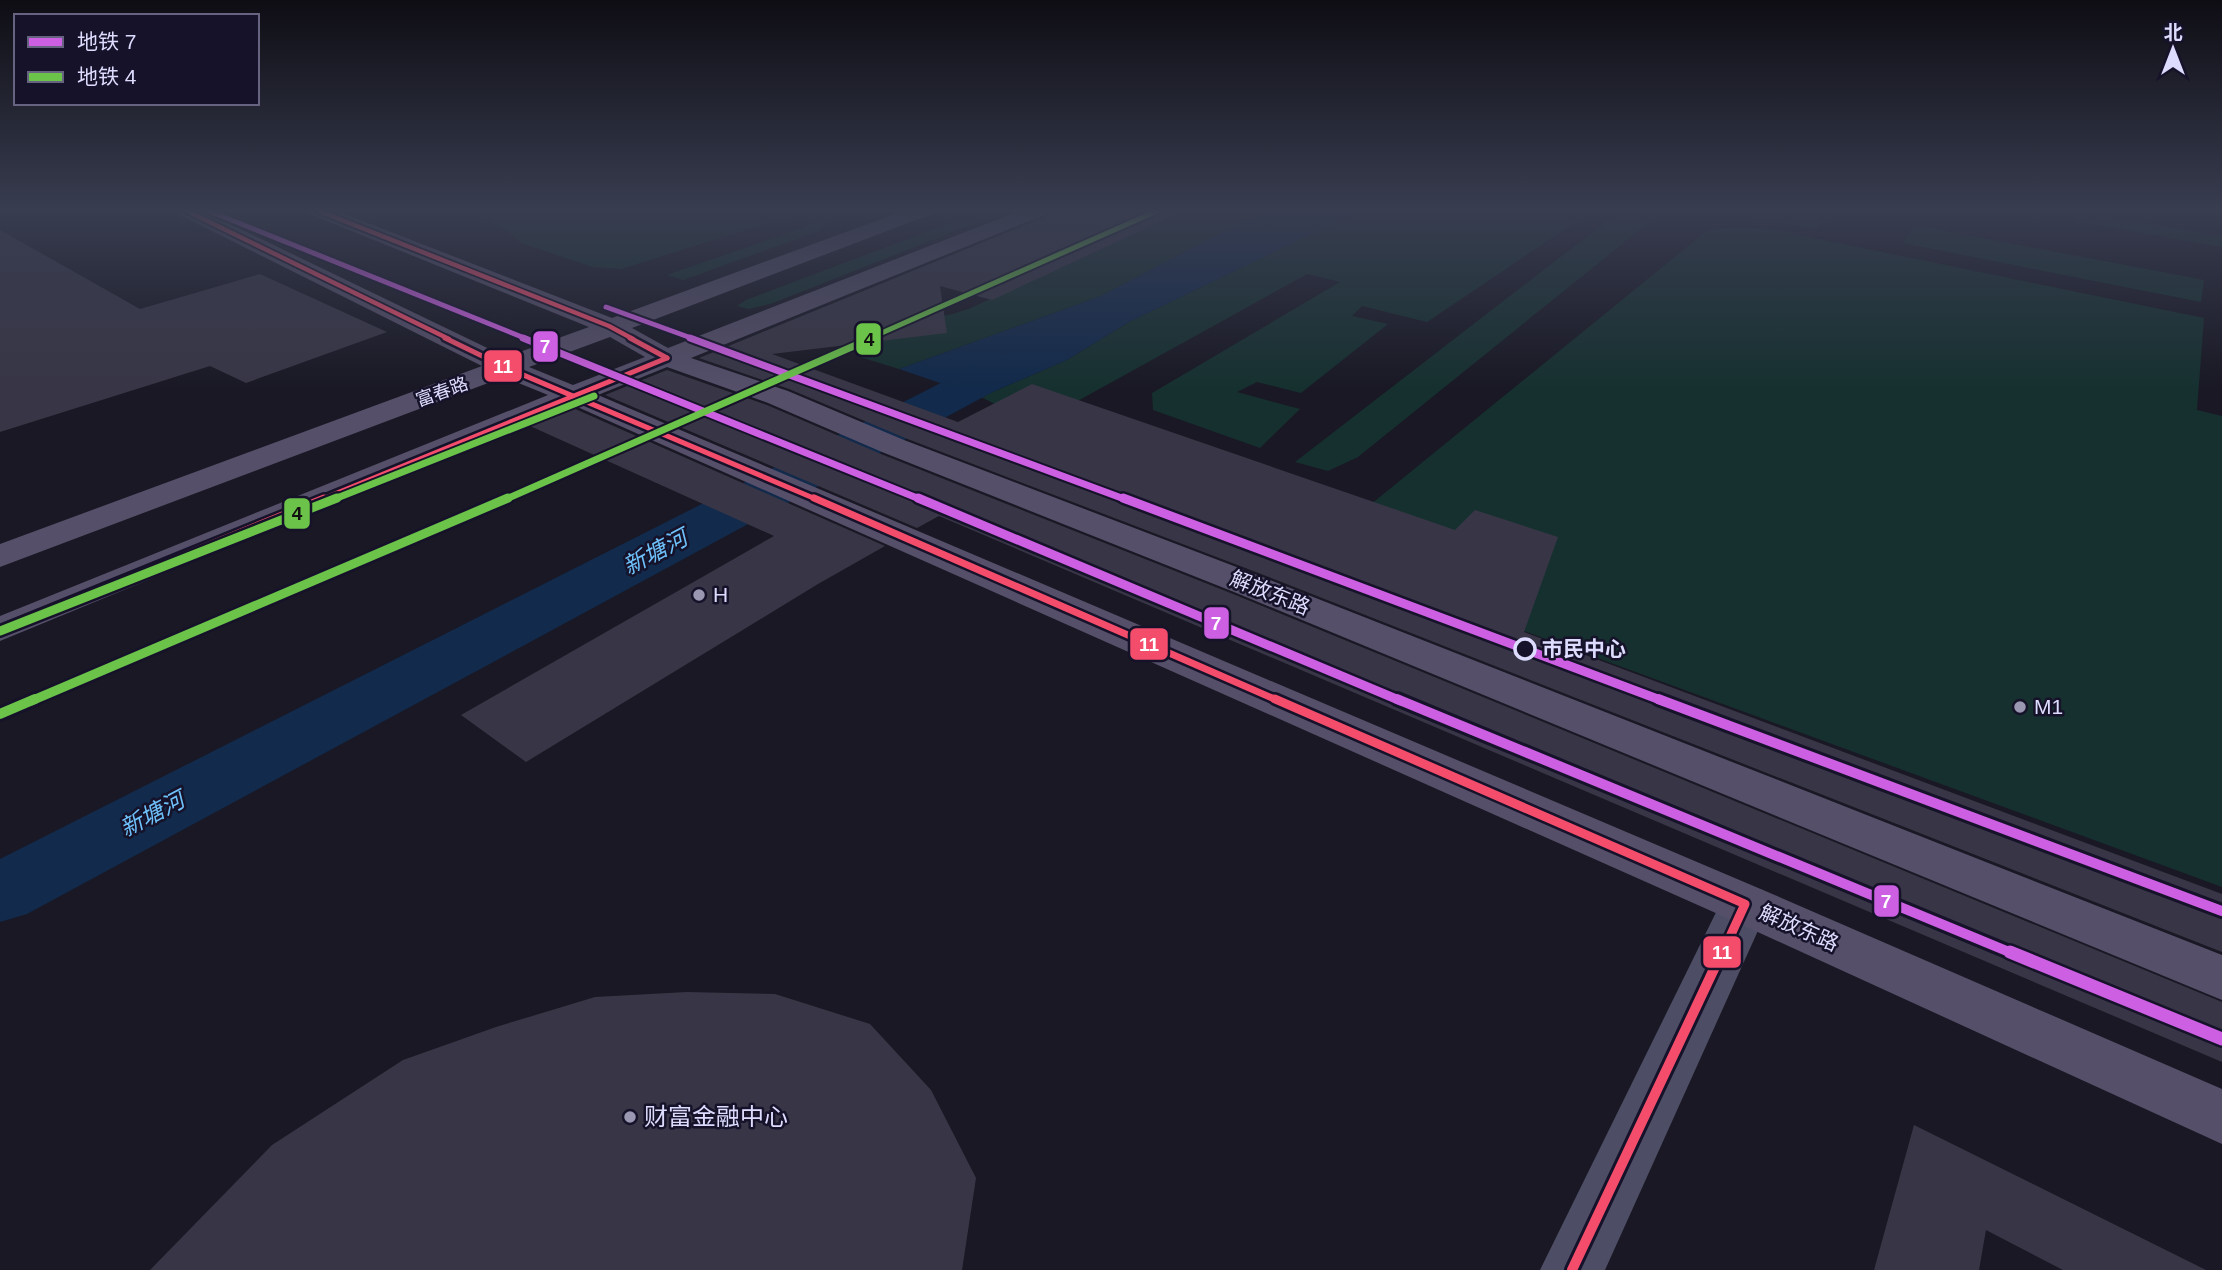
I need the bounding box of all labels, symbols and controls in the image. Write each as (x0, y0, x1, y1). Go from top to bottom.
legend (14, 14, 259, 105)
north arrow (2138, 14, 2208, 84)
text: 北 (2163, 22, 2183, 43)
text: 地铁 7 (77, 30, 137, 53)
text: 地铁 4 (77, 65, 137, 88)
line badge: 4 (855, 322, 882, 356)
text: 4 (864, 329, 875, 350)
line badge: 7 (532, 330, 559, 363)
text: 7 (540, 336, 550, 357)
line badge: 11 (483, 349, 523, 383)
text: 11 (493, 356, 513, 377)
street label: 富春路 (413, 373, 471, 411)
line badge: 4 (283, 497, 311, 530)
text: 4 (292, 503, 303, 524)
water label: 新塘河 (618, 522, 695, 580)
street label: 解放东路 (1227, 566, 1313, 619)
place label: H (713, 583, 728, 606)
marker: H (691, 587, 707, 603)
line badge: 7 (1203, 606, 1230, 640)
text: 7 (1211, 613, 1221, 634)
line badge: 11 (1129, 627, 1169, 661)
text: 11 (1139, 634, 1159, 655)
place label: 市民中心 (1542, 637, 1626, 660)
marker: 市民中心 (1514, 638, 1536, 660)
place label: M1 (2034, 695, 2063, 718)
marker: M1 (2012, 699, 2028, 715)
water label: 新塘河 (115, 784, 192, 842)
line badge: 7 (1873, 884, 1900, 918)
text: 7 (1881, 891, 1891, 912)
street label: 解放东路 (1756, 900, 1842, 955)
line badge: 11 (1702, 935, 1742, 969)
text: 11 (1712, 942, 1732, 963)
place label: 财富金融中心 (644, 1103, 788, 1130)
marker: 财富金融中心 (622, 1109, 638, 1125)

